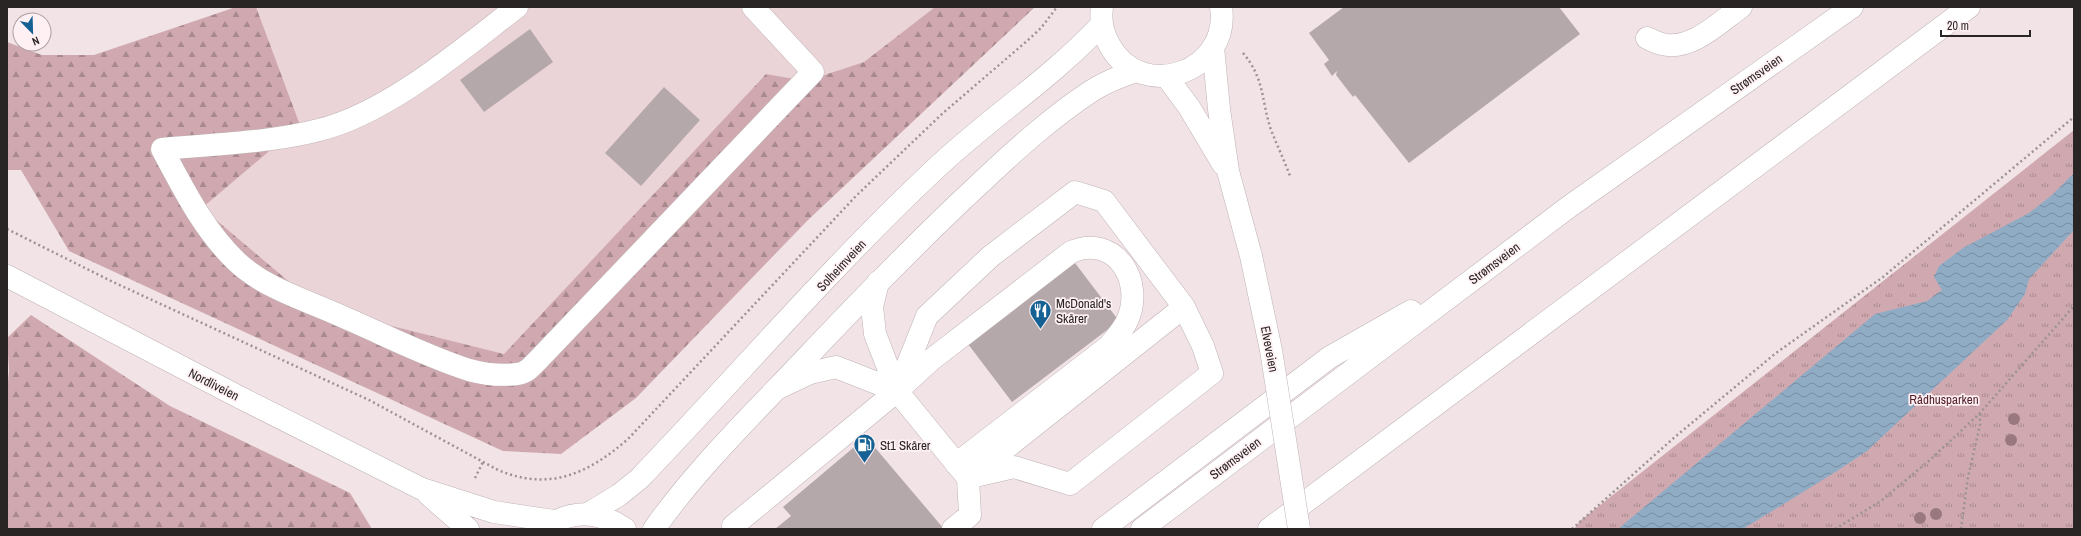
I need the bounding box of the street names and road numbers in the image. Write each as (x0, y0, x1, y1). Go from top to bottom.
street label: Strømsveien (1727, 50, 1786, 99)
street label: Solheimveien (813, 236, 870, 295)
street label: Strømsveien (1465, 239, 1523, 288)
street label: Elveveien (1257, 324, 1282, 374)
street label: Nordliveien (186, 364, 242, 404)
street label: Strømsveien (1206, 434, 1264, 483)

